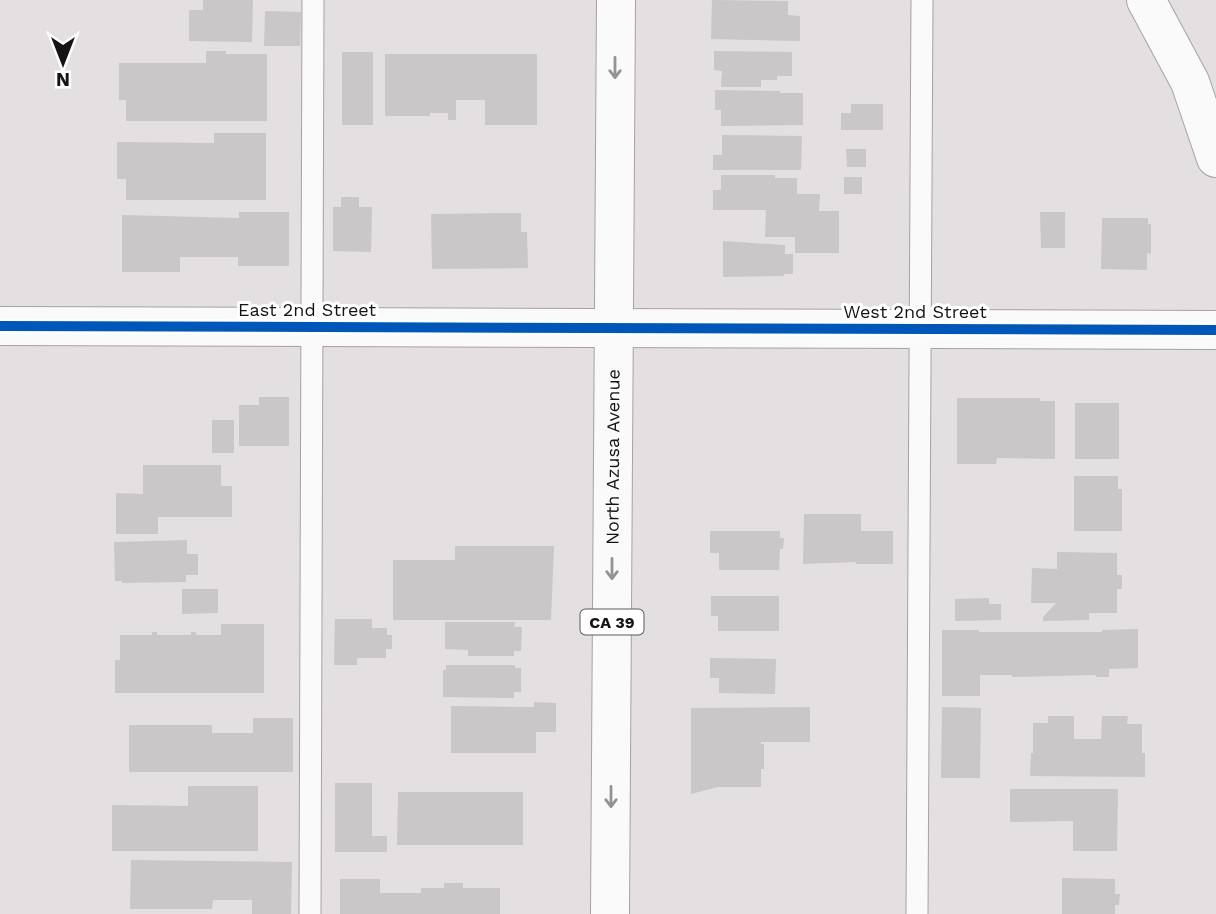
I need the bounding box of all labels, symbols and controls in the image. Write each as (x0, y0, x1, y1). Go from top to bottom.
north arrow (28, 28, 98, 98)
one-way arrow (608, 56, 622, 79)
text: N (56, 68, 70, 91)
street label: East 2nd Street (238, 299, 376, 320)
street label: West 2nd Street (843, 301, 987, 322)
street label: North Azusa Avenue (601, 369, 624, 545)
one-way arrow (605, 557, 619, 580)
road number: CA 39 (580, 610, 644, 635)
one-way arrow (604, 785, 618, 808)

